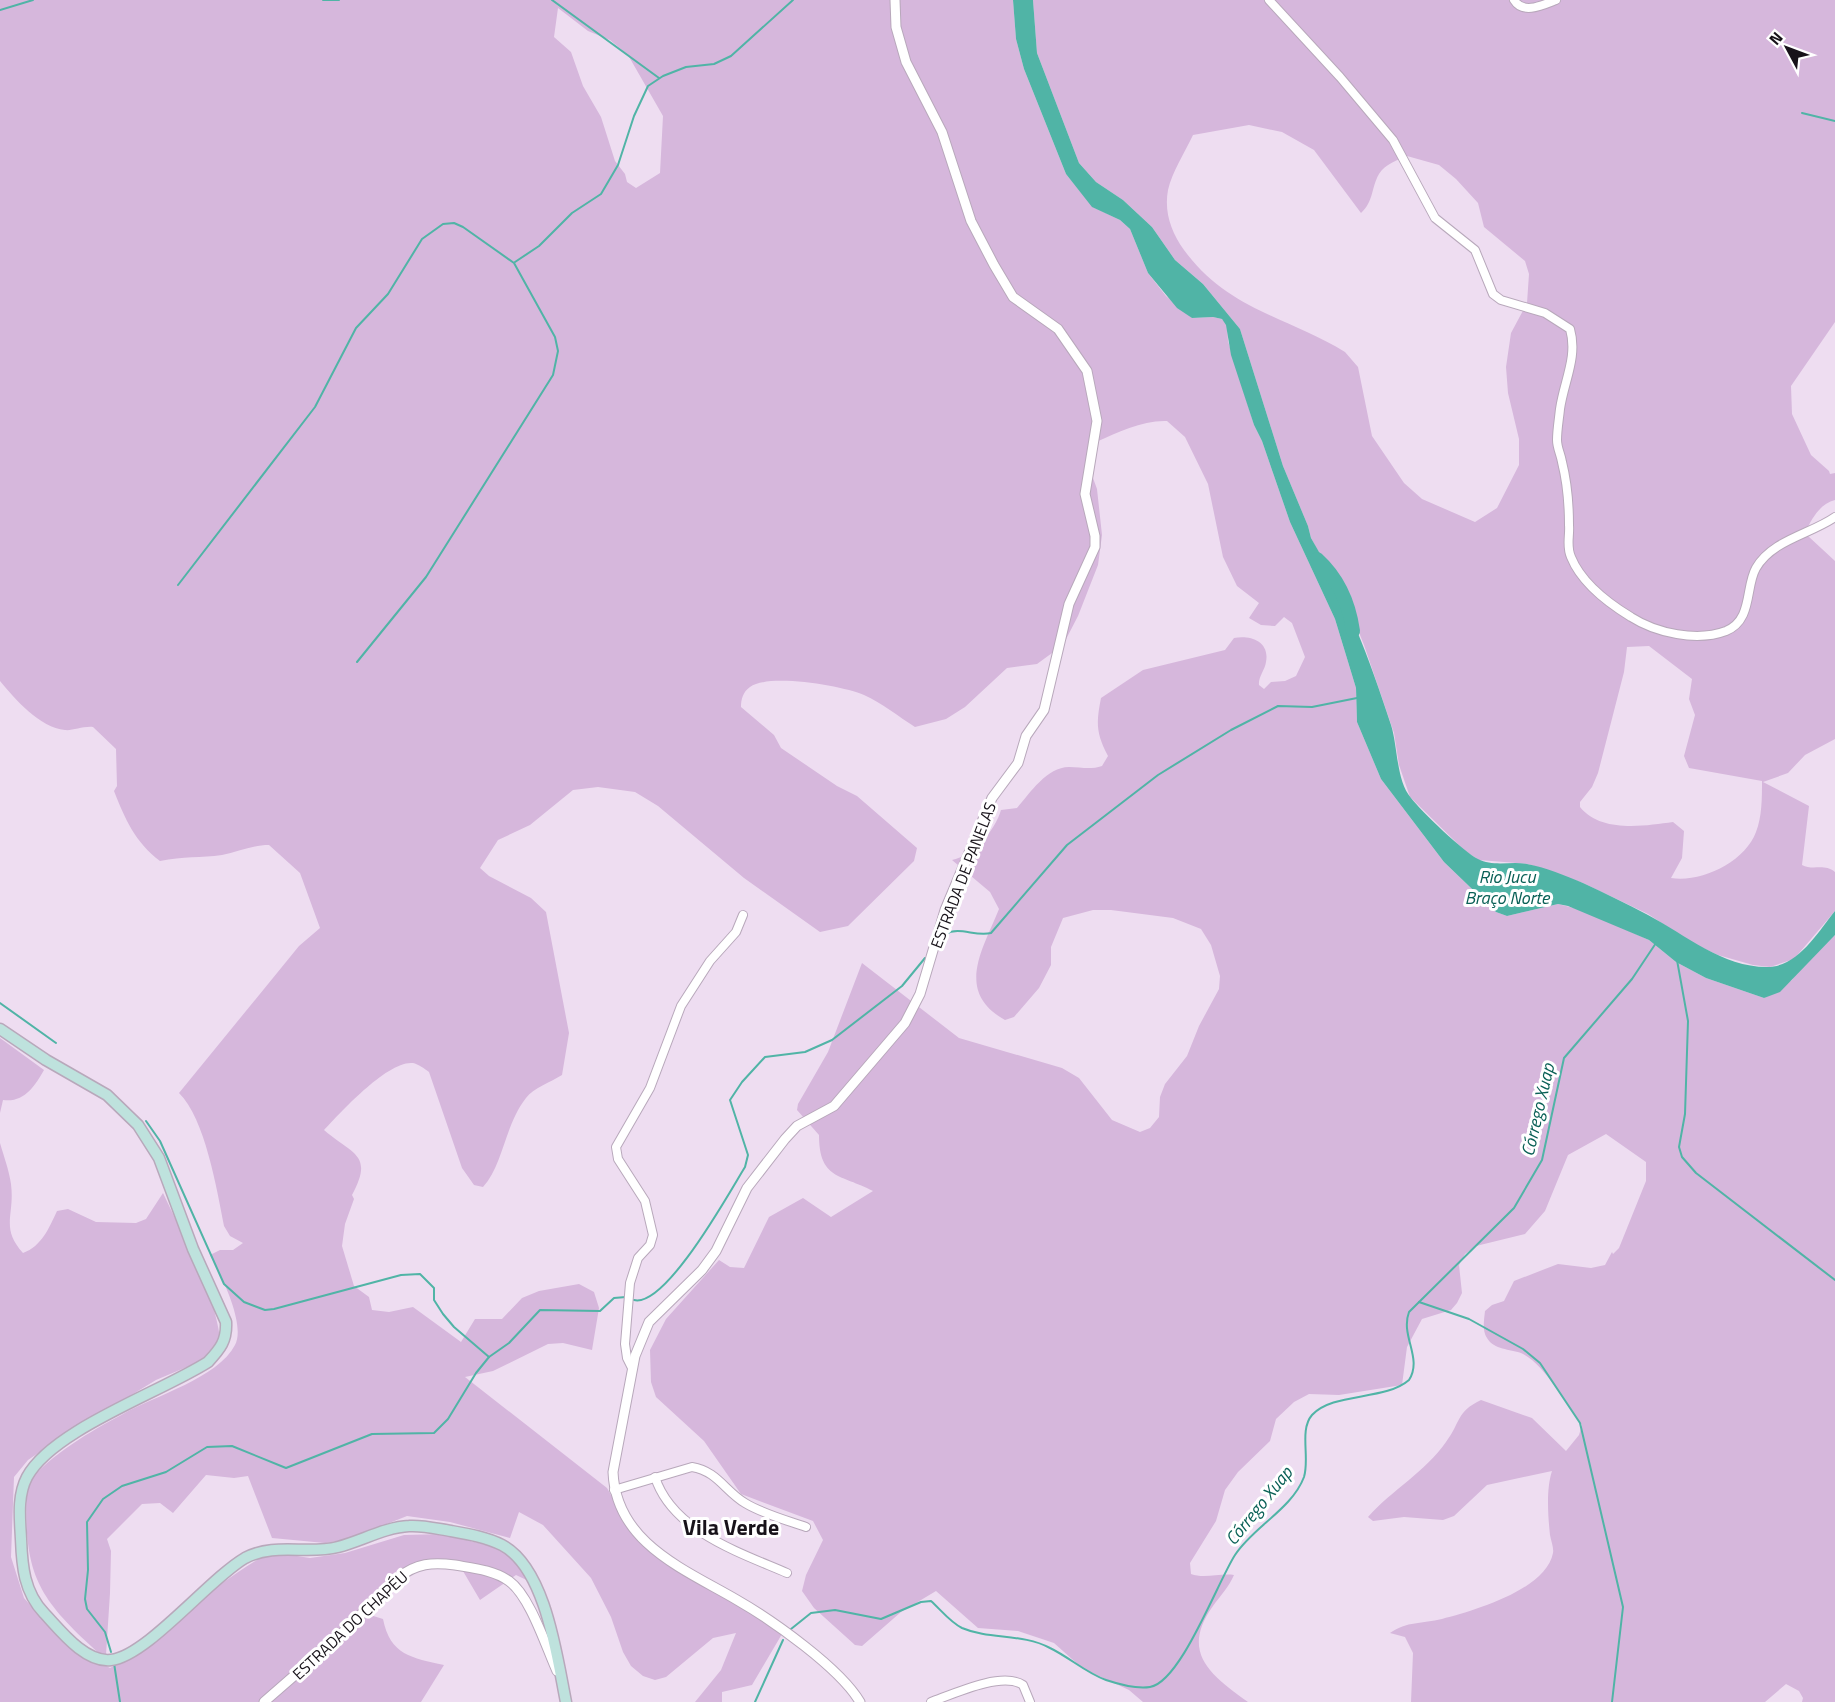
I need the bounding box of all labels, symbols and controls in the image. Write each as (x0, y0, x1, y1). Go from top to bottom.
north arrow (1757, 18, 1817, 78)
text: N (1763, 26, 1788, 50)
street label: ESTRADA DE PANELAS (924, 798, 1002, 952)
water label: Rio Jucu Braço Norte (1465, 863, 1551, 911)
water label: Córrego Xuap (1514, 1060, 1562, 1159)
water label: Córrego Xuap (1218, 1460, 1299, 1551)
district label: Vila Verde (683, 1510, 779, 1544)
street label: ESTRADA DO CHAPÉU (287, 1565, 413, 1685)

